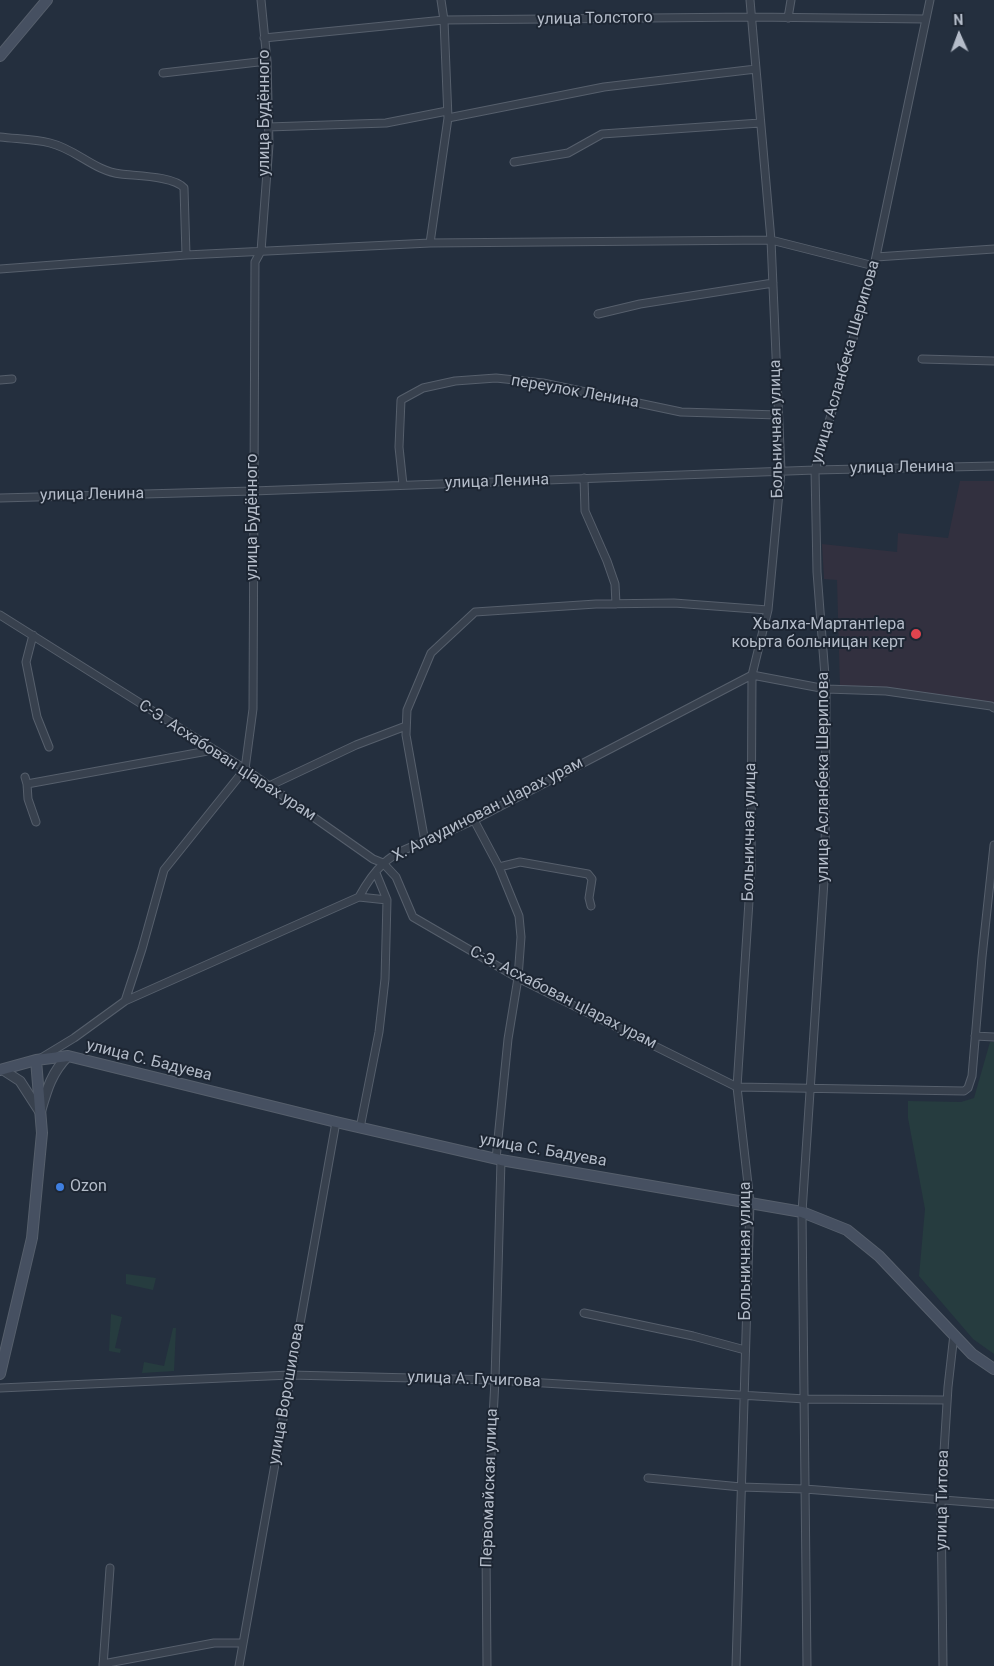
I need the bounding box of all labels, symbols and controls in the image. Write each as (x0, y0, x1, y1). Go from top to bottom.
street label: улица Толстого (537, 8, 653, 30)
north arrow (934, 10, 984, 60)
text: N (953, 12, 964, 28)
street label: улица Будённого (255, 50, 275, 176)
street label: улица Асланбека Шерипова (808, 258, 884, 466)
street label: Больничная улица (766, 359, 788, 499)
street label: переулок Ленина (510, 371, 640, 413)
street label: улица Будённого (243, 454, 263, 580)
street label: улица Ленина (850, 457, 954, 479)
street label: улица Ленина (445, 471, 549, 493)
street label: улица Ленина (40, 484, 144, 506)
place label: Хьалха-МартантIера коьрта больницан керт (731, 615, 905, 653)
marker: Хьалха-МартантIера коьрта больницан керт (909, 627, 923, 641)
street label: улица Асланбека Шерипова (814, 672, 834, 882)
street label: С-Э. Асхабован цIарах урам (135, 696, 319, 826)
street label: Х. Алаудинован цIарах урам (390, 753, 586, 867)
street label: Больничная улица (739, 762, 761, 902)
street label: С-Э. Асхабован цIарах урам (466, 942, 660, 1054)
street label: улица С. Бадуева (84, 1036, 214, 1086)
street label: улица С. Бадуева (478, 1130, 608, 1172)
place label: Ozon (70, 1177, 107, 1197)
marker: Ozon (54, 1181, 66, 1193)
street label: Больничная улица (736, 1182, 756, 1320)
street label: улица Ворошилова (265, 1322, 309, 1466)
street label: улица А. Гучигова (407, 1368, 541, 1392)
street label: Первомайская улица (478, 1408, 502, 1568)
street label: улица Титова (933, 1450, 953, 1550)

